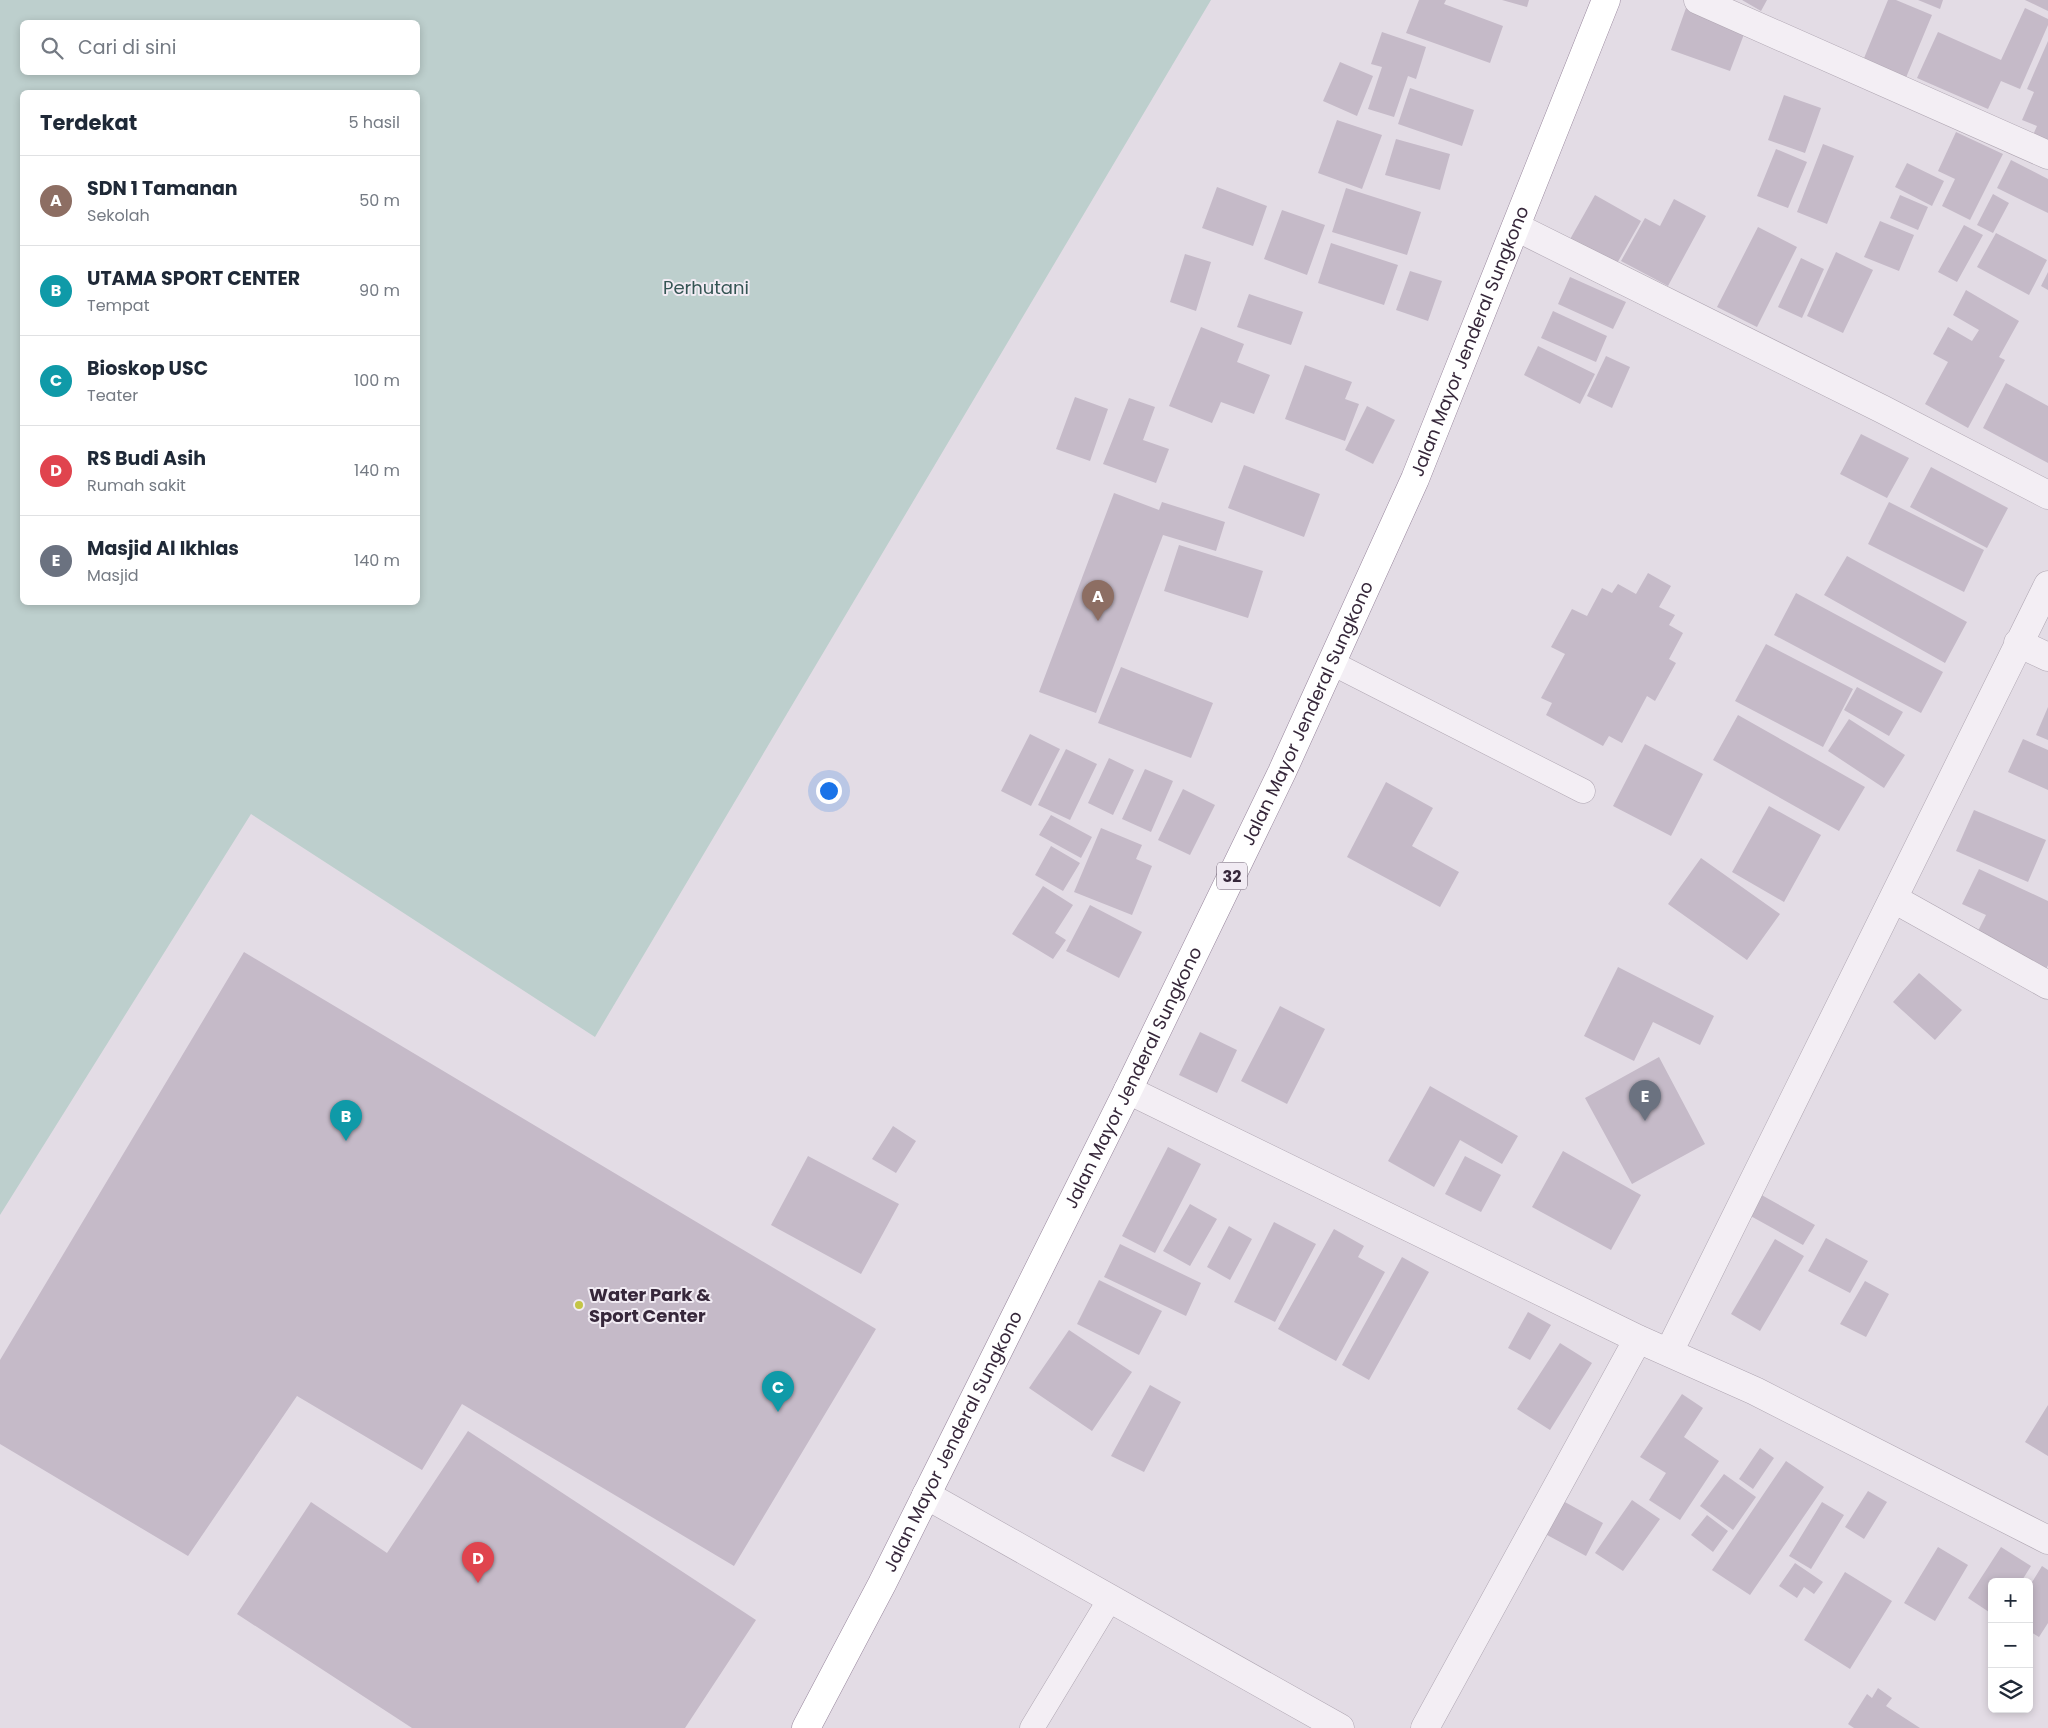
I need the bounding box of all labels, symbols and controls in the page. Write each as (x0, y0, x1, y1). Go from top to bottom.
search box (20, 20, 420, 75)
icon: search (38, 34, 66, 62)
text: Cari di sini (78, 34, 176, 61)
text: Terdekat (40, 108, 137, 137)
text: 5 hasil (348, 111, 400, 134)
text: SDN 1 Tamanan (87, 175, 238, 202)
text: A (50, 189, 62, 212)
text: 50 m (359, 189, 400, 212)
street label: Jalan Mayor Jenderal Sungkono (1404, 202, 1535, 480)
text: Sekolah (87, 204, 150, 227)
text: UTAMA SPORT CENTER (87, 265, 300, 292)
park label: Perhutani (663, 275, 749, 300)
text: B (51, 279, 61, 302)
text: 90 m (359, 279, 400, 302)
text: Tempat (87, 294, 150, 317)
text: Bioskop USC (87, 355, 208, 382)
text: C (50, 369, 62, 392)
text: 100 m (354, 369, 400, 392)
text: Teater (87, 384, 138, 407)
text: RS Budi Asih (87, 445, 206, 472)
text: D (50, 459, 62, 482)
text: 140 m (354, 459, 400, 482)
text: Rumah sakit (87, 474, 186, 497)
text: Masjid Al Ikhlas (87, 535, 239, 562)
text: E (52, 549, 60, 572)
text: 140 m (354, 549, 400, 572)
text: Masjid (87, 564, 139, 587)
street label: Jalan Mayor Jenderal Sungkono (1235, 577, 1379, 850)
pin: A (1082, 580, 1114, 621)
your location (816, 778, 842, 804)
road number: 32 (1217, 862, 1247, 889)
street label: Jalan Mayor Jenderal Sungkono (1058, 942, 1208, 1213)
pin: E (1629, 1080, 1661, 1121)
pin: B (330, 1100, 362, 1141)
place label: Water Park & Sport Center (589, 1282, 711, 1328)
marker: Water Park & Sport Center (573, 1299, 585, 1311)
street label: Jalan Mayor Jenderal Sungkono (877, 1306, 1028, 1576)
pin: C (762, 1371, 794, 1412)
pin: D (462, 1542, 494, 1583)
map controls (1988, 1578, 2033, 1713)
button: + (1988, 1578, 2033, 1623)
button: − (1988, 1623, 2033, 1668)
button: layers (1988, 1668, 2033, 1713)

